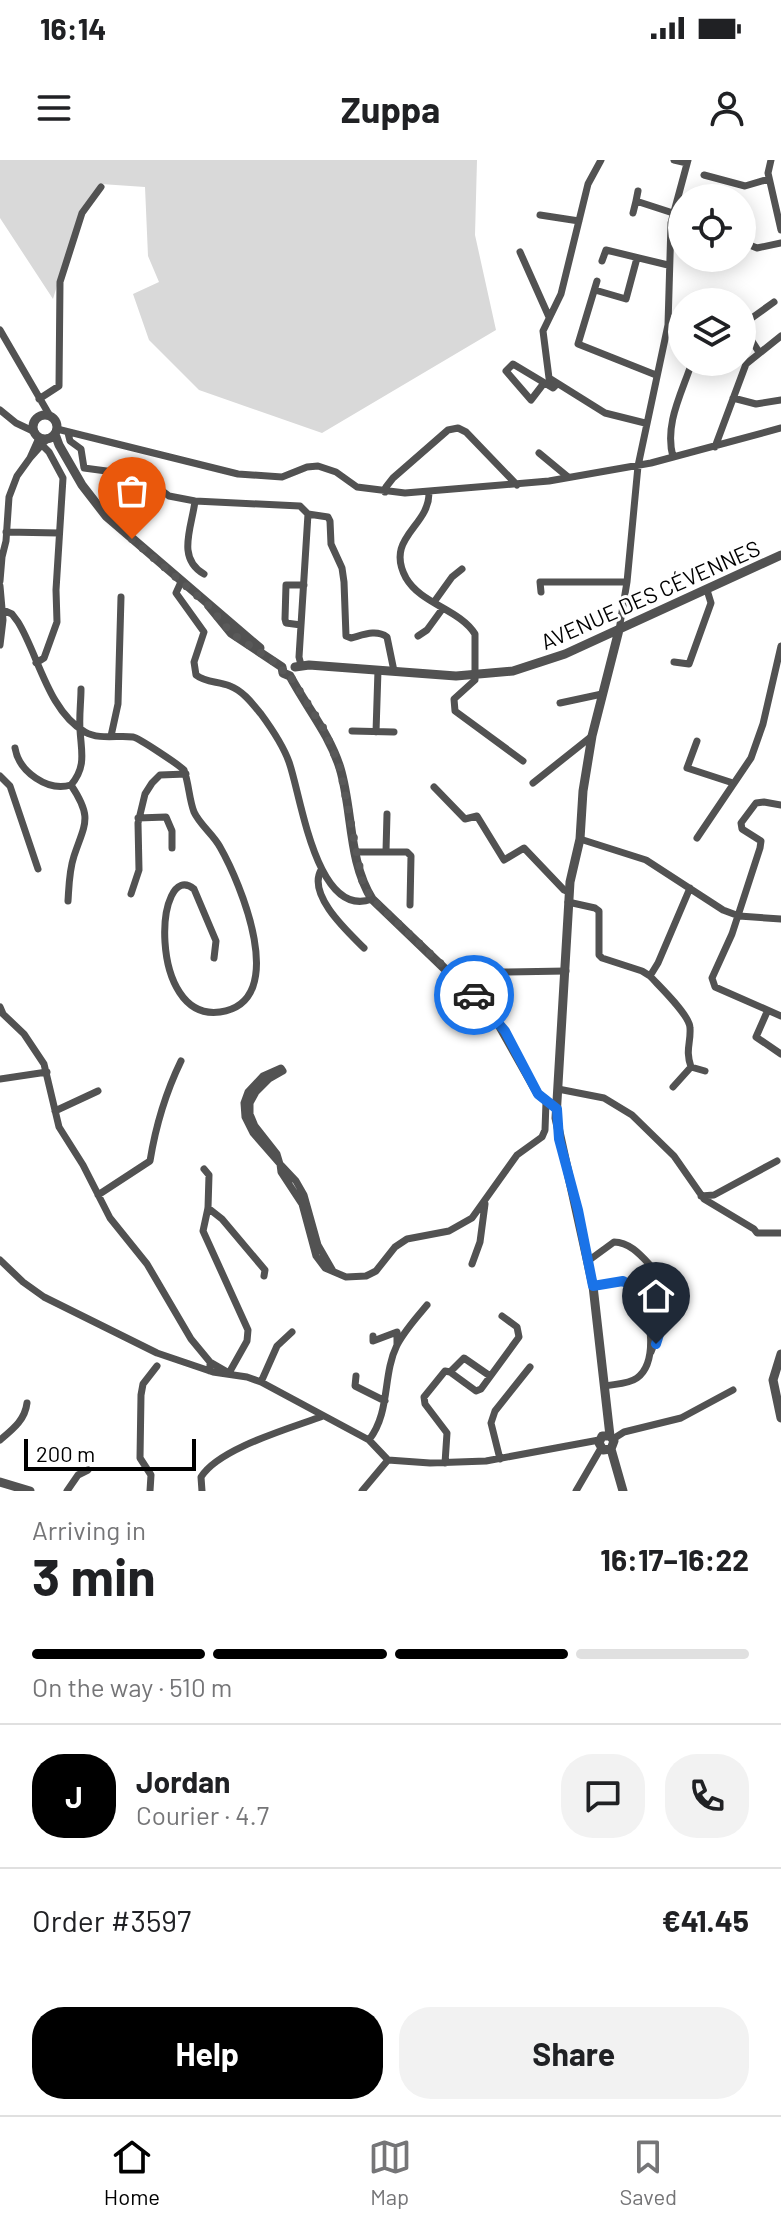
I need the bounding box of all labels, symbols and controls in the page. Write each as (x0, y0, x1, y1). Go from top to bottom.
text: 16:14 (40, 10, 106, 46)
icon: menu (32, 86, 76, 130)
icon: person (705, 86, 749, 130)
text: Zuppa (341, 87, 440, 130)
map controls (668, 184, 756, 376)
button: locate (668, 184, 756, 272)
button: layers (668, 288, 756, 376)
pin (98, 457, 166, 539)
icon: bag (110, 469, 154, 513)
street label: AVENUE DES CÉVENNES (536, 534, 764, 654)
courier (434, 955, 514, 1035)
icon: car (452, 973, 496, 1017)
pin (622, 1262, 690, 1344)
icon: home (634, 1274, 678, 1318)
scale bar (24, 1435, 196, 1471)
text: 200 m (36, 1440, 95, 1466)
text: Arriving in (32, 1514, 146, 1545)
text: 16:17–16:22 (600, 1541, 749, 1577)
text: 3 min (32, 1544, 156, 1606)
text: On the way · 510 m (32, 1671, 232, 1702)
button: chat (561, 1754, 645, 1838)
button: phone (665, 1754, 749, 1838)
text: Jordan (136, 1763, 231, 1799)
text: J (65, 1778, 83, 1814)
text: Courier · 4.7 (136, 1799, 269, 1830)
text: Order #3597 (32, 1902, 191, 1938)
text: €41.45 (662, 1902, 749, 1938)
button: Help (32, 2007, 383, 2099)
button: Share (399, 2007, 749, 2099)
tab: Home (104, 2135, 160, 2209)
tab: Map (368, 2135, 412, 2209)
tab: Saved (619, 2135, 677, 2209)

